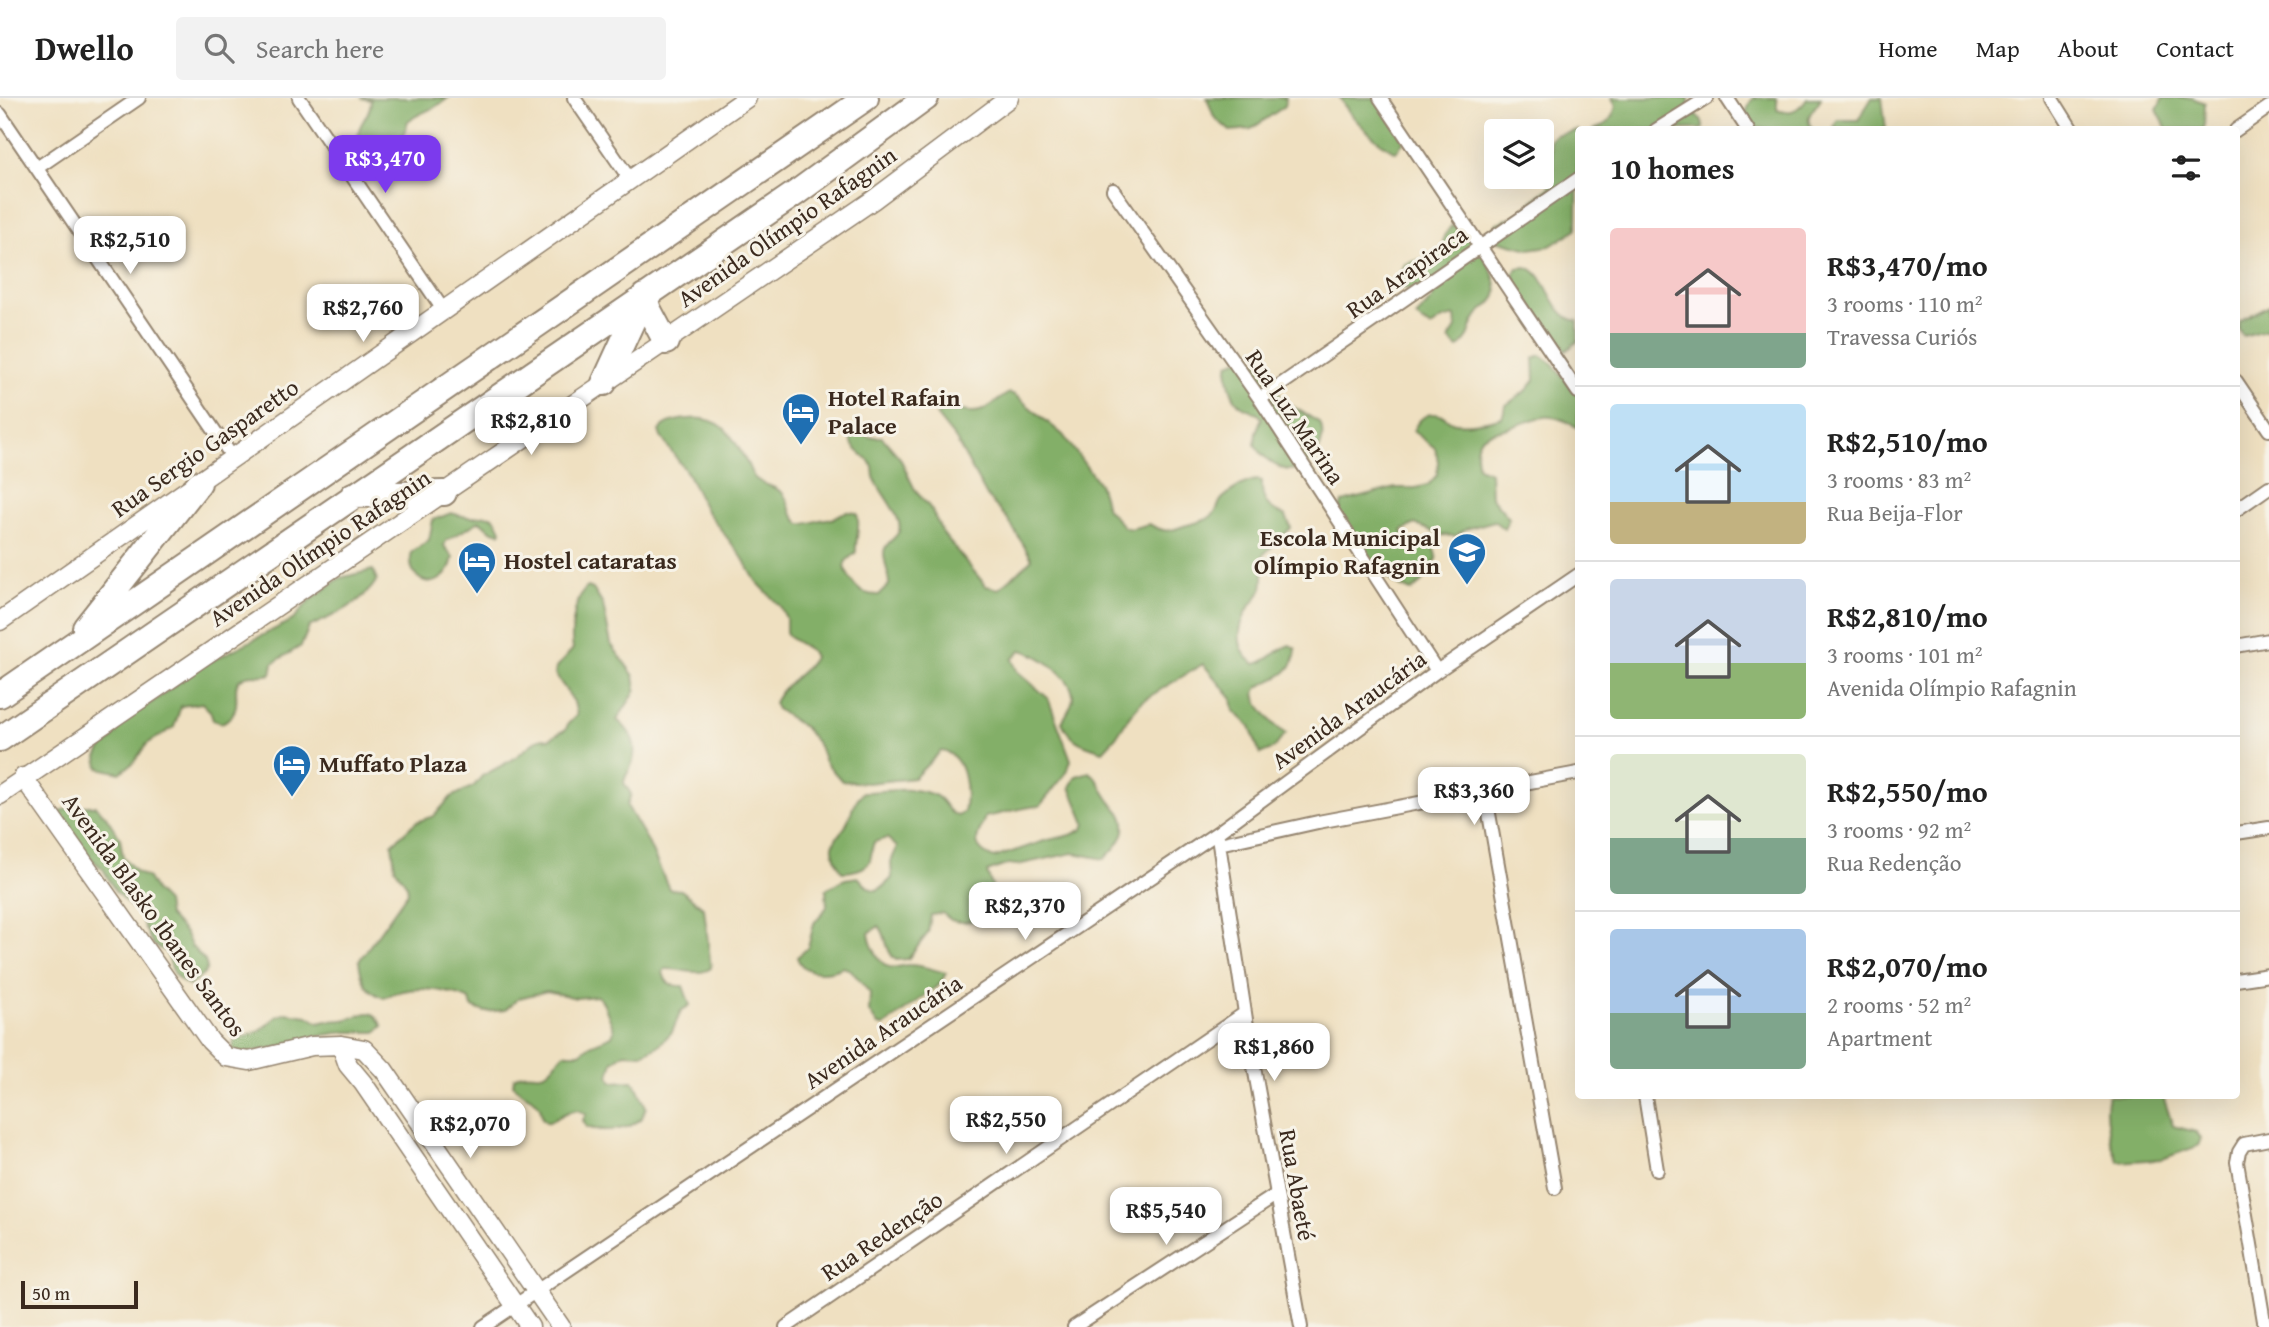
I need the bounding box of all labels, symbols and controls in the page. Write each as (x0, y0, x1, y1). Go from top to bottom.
search box (176, 17, 666, 80)
text: Dwello (35, 24, 134, 72)
icon: search (200, 29, 238, 67)
text: Search here (256, 29, 384, 68)
text: Home (1879, 31, 1938, 66)
text: Map (1976, 31, 2020, 66)
text: About (2058, 31, 2118, 66)
text: Contact (2156, 31, 2234, 66)
map controls (1484, 119, 1554, 189)
button: layers (1484, 119, 1554, 189)
pin: R$3,470 (320, 136, 450, 195)
street label: Avenida Olímpio Rafagnin (670, 137, 904, 316)
text: R$3,470 (345, 141, 425, 174)
text: 10 homes (1610, 146, 1735, 190)
icon: filters (2167, 149, 2205, 187)
pin: R$2,510 (65, 216, 195, 276)
street label: Rua Arapiraca (1339, 216, 1475, 327)
text: R$2,510 (90, 222, 170, 255)
text: R$3,470/mo (1827, 243, 1988, 287)
icon: home (1666, 256, 1750, 340)
pin: R$2,760 (298, 285, 428, 344)
text: 3 rooms · 110 m² (1827, 287, 1982, 320)
text: R$2,760 (323, 290, 403, 323)
text: Travessa Curiós (1827, 320, 1977, 353)
street label: Rua Luz Marina (1237, 342, 1354, 492)
street label: Rua Sergio Gasparetto (104, 370, 306, 526)
place label: Hotel Rafain Palace (828, 380, 960, 443)
hotel icon: Hotel Rafain Palace (780, 391, 822, 446)
pin: R$2,810 (466, 398, 596, 457)
text: R$2,810 (491, 403, 571, 436)
text: R$2,510/mo (1827, 419, 1988, 463)
icon: home (1666, 432, 1750, 516)
street label: Avenida Olímpio Rafagnin (202, 460, 438, 635)
text: 3 rooms · 83 m² (1827, 463, 1971, 496)
text: Rua Beija-Flor (1827, 496, 1963, 529)
place label: Escola Municipal Olímpio Rafagnin (1254, 520, 1441, 583)
school or university icon: Escola Municipal Olímpio Rafagnin (1446, 531, 1488, 586)
hotel icon: Hostel cataratas (456, 540, 498, 595)
place label: Hostel cataratas (504, 543, 677, 578)
text: R$2,810/mo (1827, 594, 1988, 638)
icon: home (1666, 607, 1750, 691)
text: 3 rooms · 101 m² (1827, 638, 1982, 671)
street label: Avenida Araucária (1264, 641, 1434, 778)
text: Avenida Olímpio Rafagnin (1827, 671, 2077, 704)
hotel icon: Muffato Plaza (271, 743, 313, 798)
place label: Muffato Plaza (319, 746, 468, 781)
pin: R$3,360 (1409, 768, 1539, 827)
text: R$2,550/mo (1827, 769, 1988, 813)
text: R$3,360 (1434, 773, 1514, 806)
icon: home (1666, 782, 1750, 866)
street label: Avenida Blasko Ibanes Santos (54, 786, 255, 1044)
text: 3 rooms · 92 m² (1827, 813, 1971, 846)
text: Rua Redenção (1827, 846, 1961, 879)
pin: R$2,370 (960, 882, 1090, 942)
text: R$2,370 (985, 888, 1065, 921)
text: R$2,070/mo (1827, 944, 1988, 988)
icon: home (1666, 957, 1750, 1041)
street label: Avenida Araucária (797, 965, 969, 1098)
text: 2 rooms · 52 m² (1827, 988, 1971, 1021)
text: Apartment (1827, 1021, 1932, 1054)
pin: R$1,860 (1209, 1024, 1339, 1083)
text: R$1,860 (1234, 1029, 1314, 1062)
pin: R$2,550 (941, 1096, 1071, 1156)
pin: R$2,070 (405, 1100, 535, 1160)
text: R$2,550 (966, 1102, 1046, 1135)
text: R$2,070 (430, 1106, 510, 1139)
street label: Rua Abaeté (1270, 1126, 1325, 1243)
street label: Rua Redenção (814, 1182, 950, 1289)
pin: R$5,540 (1101, 1188, 1231, 1247)
text: R$5,540 (1126, 1193, 1206, 1226)
scale bar (21, 1278, 138, 1310)
text: 50 m (32, 1279, 70, 1307)

